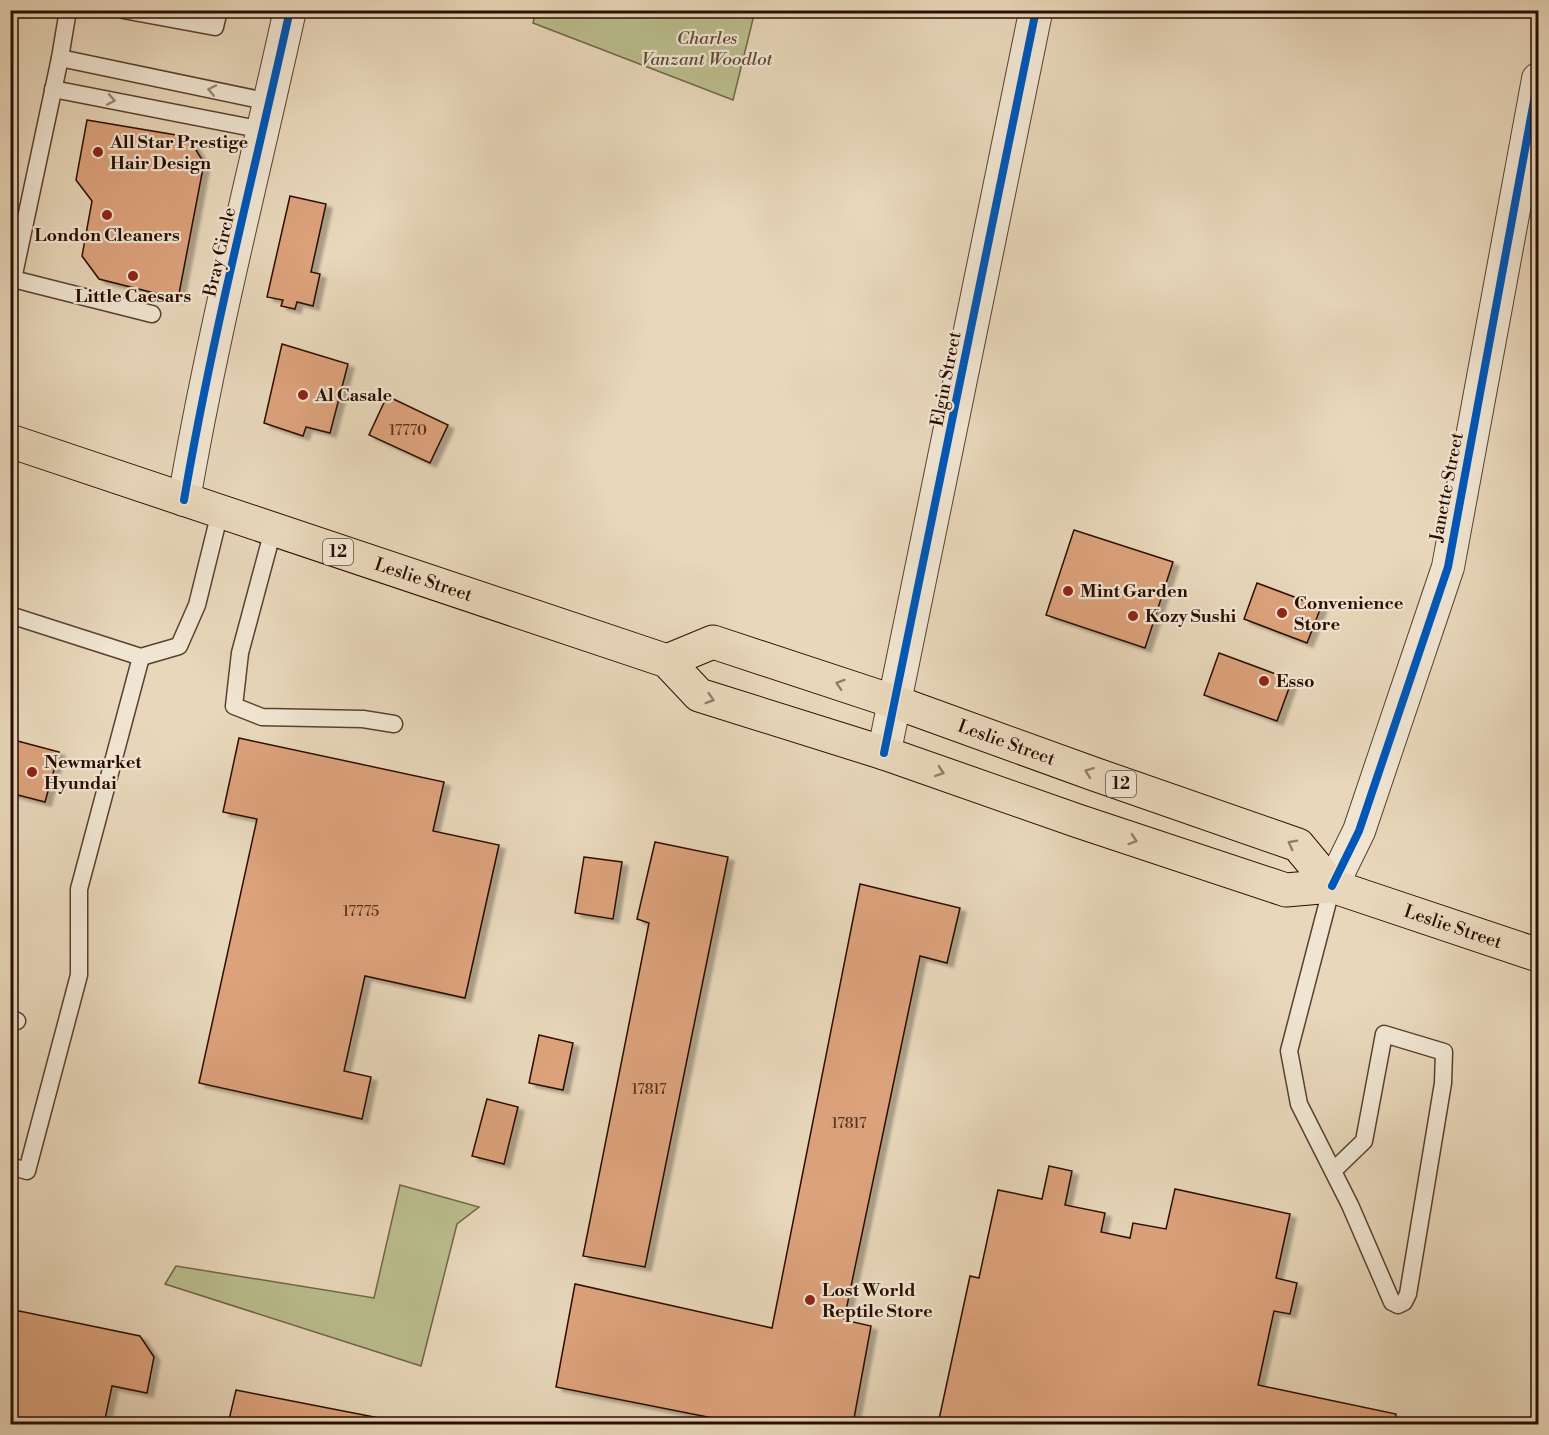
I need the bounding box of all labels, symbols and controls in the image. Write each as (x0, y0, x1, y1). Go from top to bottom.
park label: Charles Vanzant Woodlot (642, 27, 774, 71)
one-way arrow (208, 84, 218, 97)
one-way arrow (105, 93, 115, 106)
place label: All Star Prestige Hair Design (109, 131, 248, 175)
marker: All Star Prestige Hair Design (91, 145, 105, 159)
street label: Bray Circle (198, 205, 241, 300)
marker: London Cleaners (100, 208, 114, 222)
place label: London Cleaners (34, 224, 180, 247)
marker: Little Caesars (126, 269, 140, 283)
place label: Little Caesars (75, 285, 191, 308)
street label: Elgin Street (926, 329, 967, 428)
place label: Al Casale (314, 384, 393, 407)
marker: Al Casale (296, 388, 310, 402)
house number: 17770 (389, 421, 427, 440)
street label: Janette Street (1425, 430, 1469, 545)
road number: 12 (323, 539, 353, 565)
street label: Leslie Street (371, 552, 476, 607)
place label: Mint Garden (1080, 580, 1188, 603)
marker: Mint Garden (1061, 584, 1075, 598)
place label: Convenience Store (1294, 592, 1404, 636)
place label: Kozy Sushi (1145, 605, 1237, 628)
marker: Convenience Store (1275, 606, 1289, 620)
marker: Kozy Sushi (1126, 609, 1140, 623)
place label: Esso (1276, 670, 1315, 693)
marker: Esso (1257, 674, 1271, 688)
one-way arrow (835, 678, 846, 691)
one-way arrow (704, 692, 715, 704)
street label: Leslie Street (955, 714, 1059, 771)
place label: Newmarket Hyundai (44, 751, 142, 795)
marker: Newmarket Hyundai (25, 765, 39, 779)
one-way arrow (934, 765, 945, 778)
one-way arrow (1084, 767, 1095, 780)
road number: 12 (1106, 771, 1136, 797)
one-way arrow (1128, 832, 1138, 845)
one-way arrow (1287, 840, 1298, 852)
street label: Leslie Street (1401, 899, 1506, 954)
house number: 17775 (343, 902, 379, 921)
house number: 17817 (631, 1080, 667, 1099)
house number: 17817 (831, 1114, 867, 1133)
place label: Lost World Reptile Store (822, 1279, 933, 1323)
marker: Lost World Reptile Store (803, 1293, 817, 1307)

